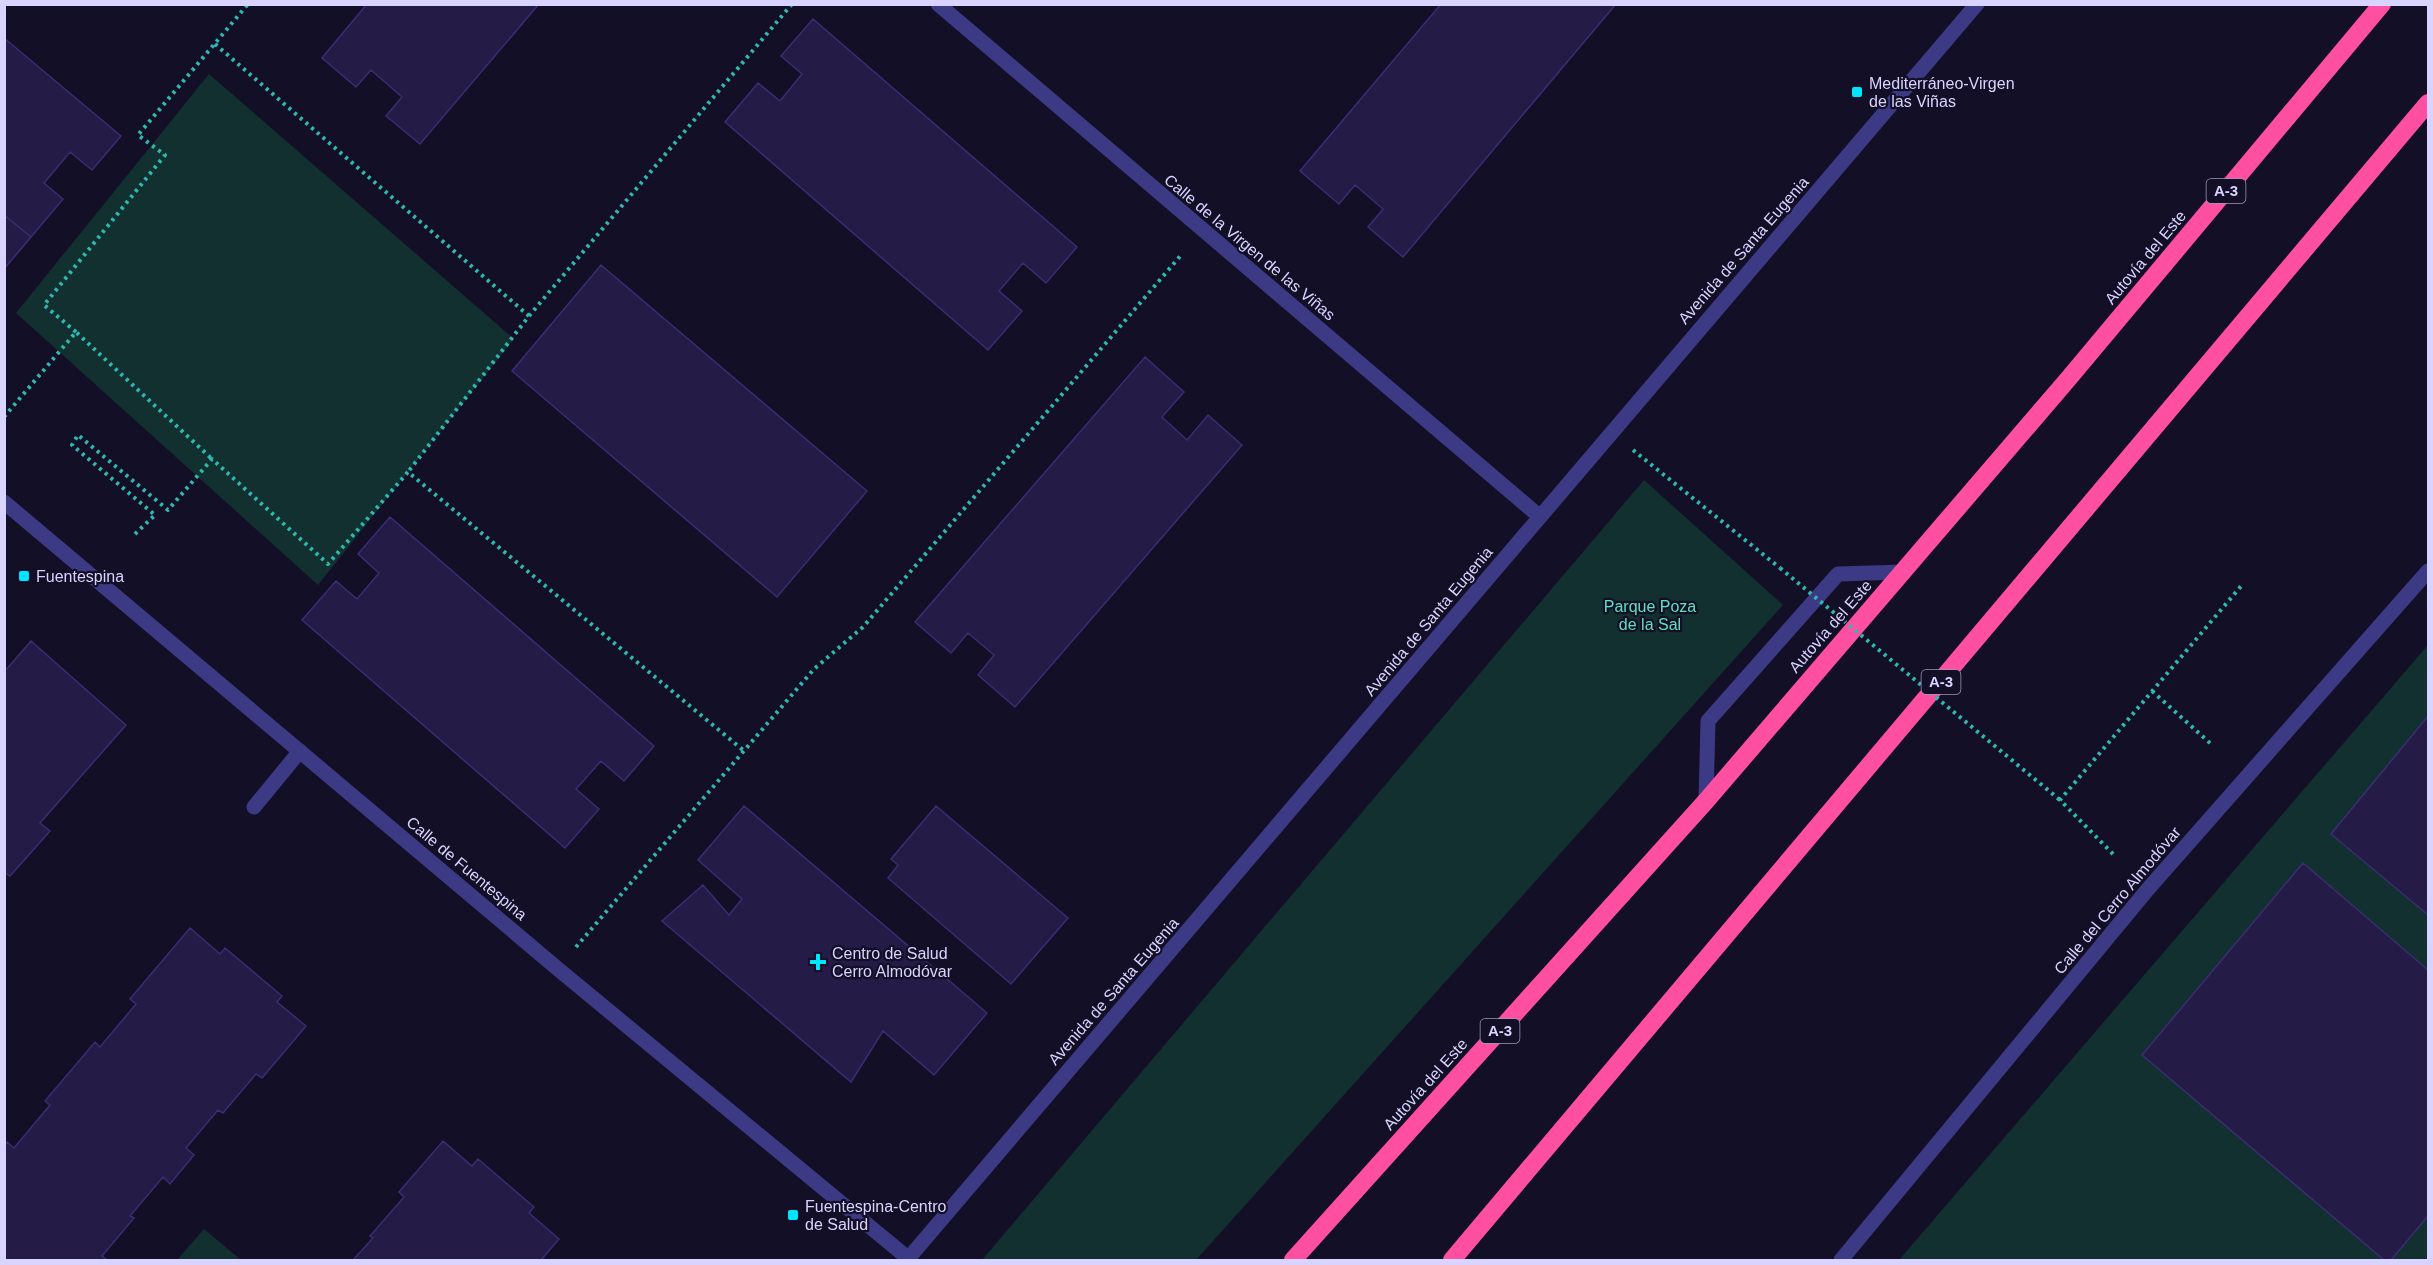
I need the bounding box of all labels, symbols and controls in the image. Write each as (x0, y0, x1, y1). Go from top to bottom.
place label: Mediterráneo-Virgen de las Viñas (1869, 75, 2015, 110)
marker: Mediterráneo-Virgen de las Viñas (1850, 85, 1864, 99)
street label: Calle de la Virgen de las Viñas (1161, 171, 1338, 324)
street label: Avenida de Santa Eugenia (1675, 173, 1812, 327)
road number: A-3 (2206, 179, 2246, 203)
street label: Autovía del Este (2101, 207, 2189, 307)
street label: Avenida de Santa Eugenia (1361, 543, 1496, 699)
place label: Fuentespina (36, 568, 124, 585)
marker: Fuentespina (17, 569, 31, 583)
street label: Autovía del Este (1786, 577, 1875, 676)
park label: Parque Poza de la Sal (1604, 598, 1696, 633)
road number: A-3 (1922, 670, 1960, 694)
street label: Calle de Fuentespina (403, 813, 530, 924)
street label: Calle del Cerro Almodóvar (2051, 823, 2184, 977)
street label: Avenida de Santa Eugenia (1045, 914, 1182, 1068)
place label: Centro de Salud Cerro Almodóvar (832, 945, 953, 980)
marker: Centro de Salud Cerro Almodóvar (809, 953, 827, 971)
road number: A-3 (1480, 1019, 1520, 1043)
street label: Autovía del Este (1380, 1035, 1471, 1133)
place label: Fuentespina-Centro de Salud (805, 1198, 947, 1233)
marker: Fuentespina-Centro de Salud (786, 1208, 800, 1222)

